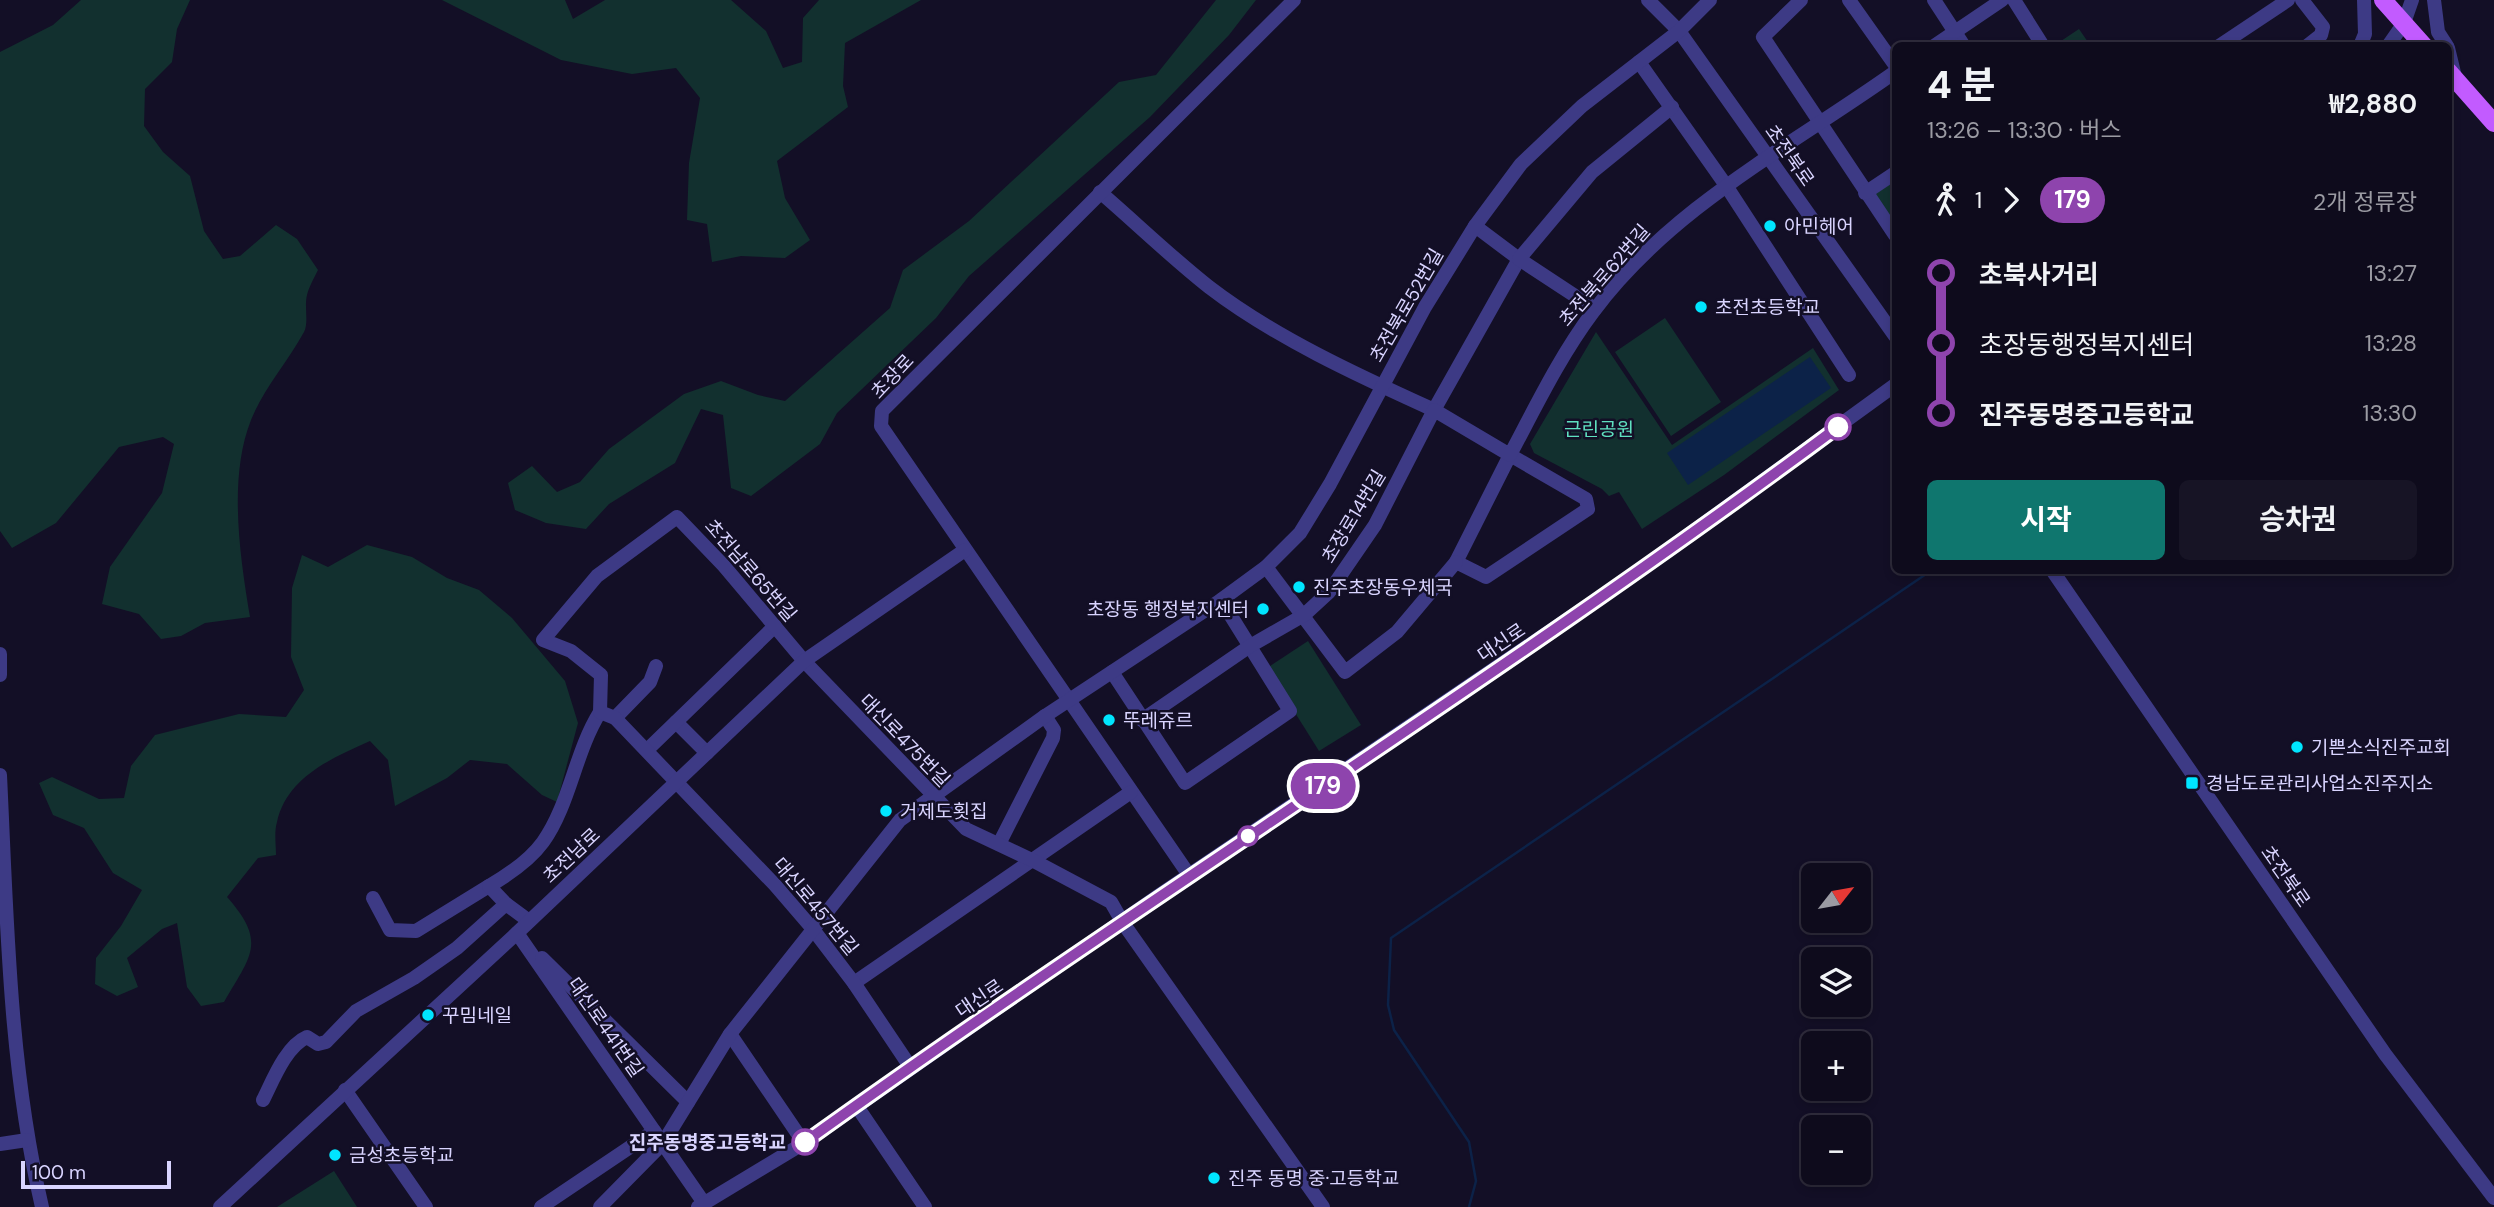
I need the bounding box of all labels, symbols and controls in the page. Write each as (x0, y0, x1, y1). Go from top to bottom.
text: 4 분 (1927, 60, 1996, 110)
text: ₩2,880 (2329, 87, 2417, 121)
text: 13:26 – 13:30 · 버스 (1927, 115, 2122, 145)
street label: 초전북로 (1759, 119, 1820, 191)
icon: walk (1927, 181, 1965, 219)
icon: forward (1992, 181, 2030, 219)
text: 179 (2054, 184, 2091, 215)
text: 1 (1975, 185, 1982, 215)
text: 2개 정류장 (2313, 187, 2417, 217)
place label: 아민헤어 (1784, 214, 1854, 239)
marker: 아민헤어 (1762, 218, 1778, 234)
street label: 초전북로62번길 (1553, 219, 1656, 332)
street label: 초전북로52번길 (1364, 244, 1449, 367)
text: 초북사거리 (1979, 258, 2099, 292)
text: 13:27 (2366, 258, 2417, 288)
place label: 초전초등학교 (1715, 295, 1820, 320)
marker: 초전초등학교 (1693, 299, 1709, 315)
text: 초장동행정복지센터 (1979, 328, 2194, 362)
text: 13:28 (2365, 328, 2417, 358)
street label: 초장로 (865, 349, 919, 404)
text: 진주동명중고등학교 (1979, 398, 2194, 432)
text: 13:30 (2362, 398, 2417, 428)
unlabelled marker (1825, 414, 1851, 440)
park label: 근린공원 (1564, 417, 1634, 442)
street label: 초장로14번길 (1316, 465, 1391, 568)
button: 시작 (1927, 480, 2165, 560)
button: 승차권 (2179, 480, 2417, 560)
street label: 초전남로65번길 (699, 514, 802, 627)
place label: 진주초장동우체국 (1313, 575, 1453, 600)
marker: 진주초장동우체국 (1291, 579, 1307, 595)
place label: 초장동 행정복지센터 (1087, 597, 1249, 622)
marker: 초장동 행정복지센터 (1255, 601, 1271, 617)
street label: 대신로 (1473, 617, 1530, 667)
street label: 대신로475번길 (854, 688, 955, 792)
place label: 뚜레쥬르 (1123, 708, 1193, 733)
marker: 뚜레쥬르 (1101, 712, 1117, 728)
place label: 기쁜소식진주교회 (2311, 735, 2451, 760)
marker: 기쁜소식진주교회 (2289, 739, 2305, 755)
line badge: 179 (1283, 763, 1363, 809)
text: 179 (1305, 770, 1341, 801)
place label: 경남도로관리사업소진주지소 (2206, 771, 2433, 796)
marker: 경남도로관리사업소진주지소 (2184, 775, 2200, 791)
place label: 거제도횟집 (900, 799, 987, 824)
marker: 거제도횟집 (878, 803, 894, 819)
street label: 초전남로 (537, 822, 605, 888)
unlabelled marker (1238, 826, 1258, 846)
street label: 초전북로 (2255, 840, 2316, 912)
street label: 대신로457번길 (767, 852, 864, 960)
north arrow (1801, 863, 1871, 933)
map controls (1801, 863, 1871, 1185)
button: layers (1801, 947, 1871, 1017)
street label: 대신로441번길 (562, 972, 649, 1082)
street label: 대신로 (951, 973, 1008, 1023)
place label: 꾸밈네일 (442, 1003, 512, 1028)
marker: 꾸밈네일 (420, 1007, 436, 1023)
button: + (1801, 1031, 1871, 1101)
button: − (1801, 1115, 1871, 1185)
marker: 진주동명중고등학교 (792, 1129, 818, 1155)
place label: 진주동명중고등학교 (629, 1130, 786, 1155)
place label: 금성초등학교 (349, 1143, 454, 1168)
marker: 금성초등학교 (327, 1147, 343, 1163)
scale bar (21, 1158, 172, 1190)
text: 100 m (32, 1160, 86, 1185)
place label: 진주 동명 중·고등학교 (1228, 1166, 1399, 1191)
marker: 진주 동명 중·고등학교 (1206, 1170, 1222, 1186)

